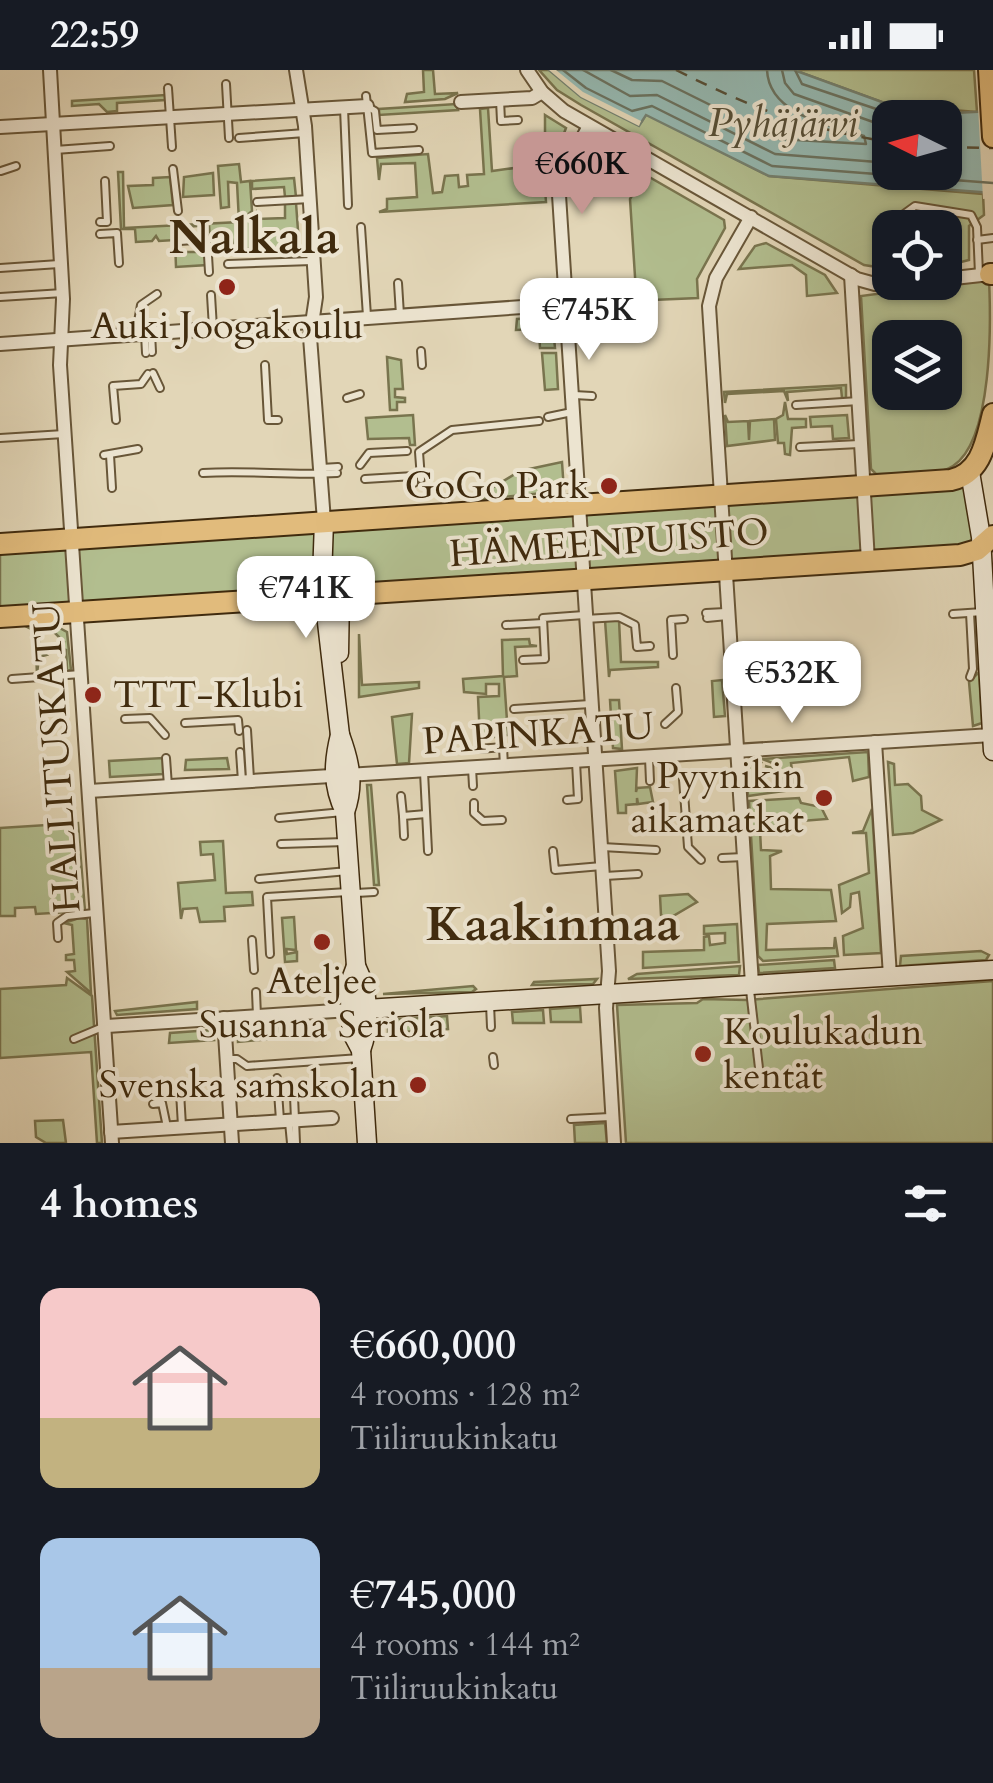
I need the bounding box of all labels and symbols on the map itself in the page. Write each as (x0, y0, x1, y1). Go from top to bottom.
water label: Pyhäjärvi (708, 96, 859, 151)
north arrow (872, 100, 962, 190)
pin: €660K (512, 132, 652, 217)
district label: Nalkala (168, 205, 340, 270)
marker: Auki Joogakoulu (216, 276, 238, 298)
pin: €745K (519, 278, 659, 363)
place label: Auki Joogakoulu (90, 300, 364, 352)
place label: GoGo Park (404, 460, 590, 512)
marker: GoGo Park (598, 475, 620, 497)
street label: HÄMEENPUISTO (448, 506, 770, 580)
pin: €741K (236, 556, 376, 641)
street label: HALLITUSKATU (20, 602, 94, 914)
pin: €532K (722, 641, 862, 726)
place label: TTT-Klubi (113, 669, 303, 721)
marker: TTT-Klubi (82, 684, 104, 706)
street label: PAPINKATU (421, 700, 655, 768)
place label: Pyynikin aikamatkat (631, 750, 804, 846)
marker: Pyynikin aikamatkat (813, 787, 835, 809)
district label: Kaakinmaa (426, 892, 680, 957)
marker: Ateljee Susanna Seriola (311, 931, 333, 953)
place label: Ateljee Susanna Seriola (199, 955, 445, 1051)
place label: Koulukadun kentät (723, 1006, 923, 1102)
marker: Koulukadun kentät (692, 1043, 714, 1065)
place label: Svenska samskolan (99, 1059, 398, 1111)
marker: Svenska samskolan (407, 1074, 429, 1096)

